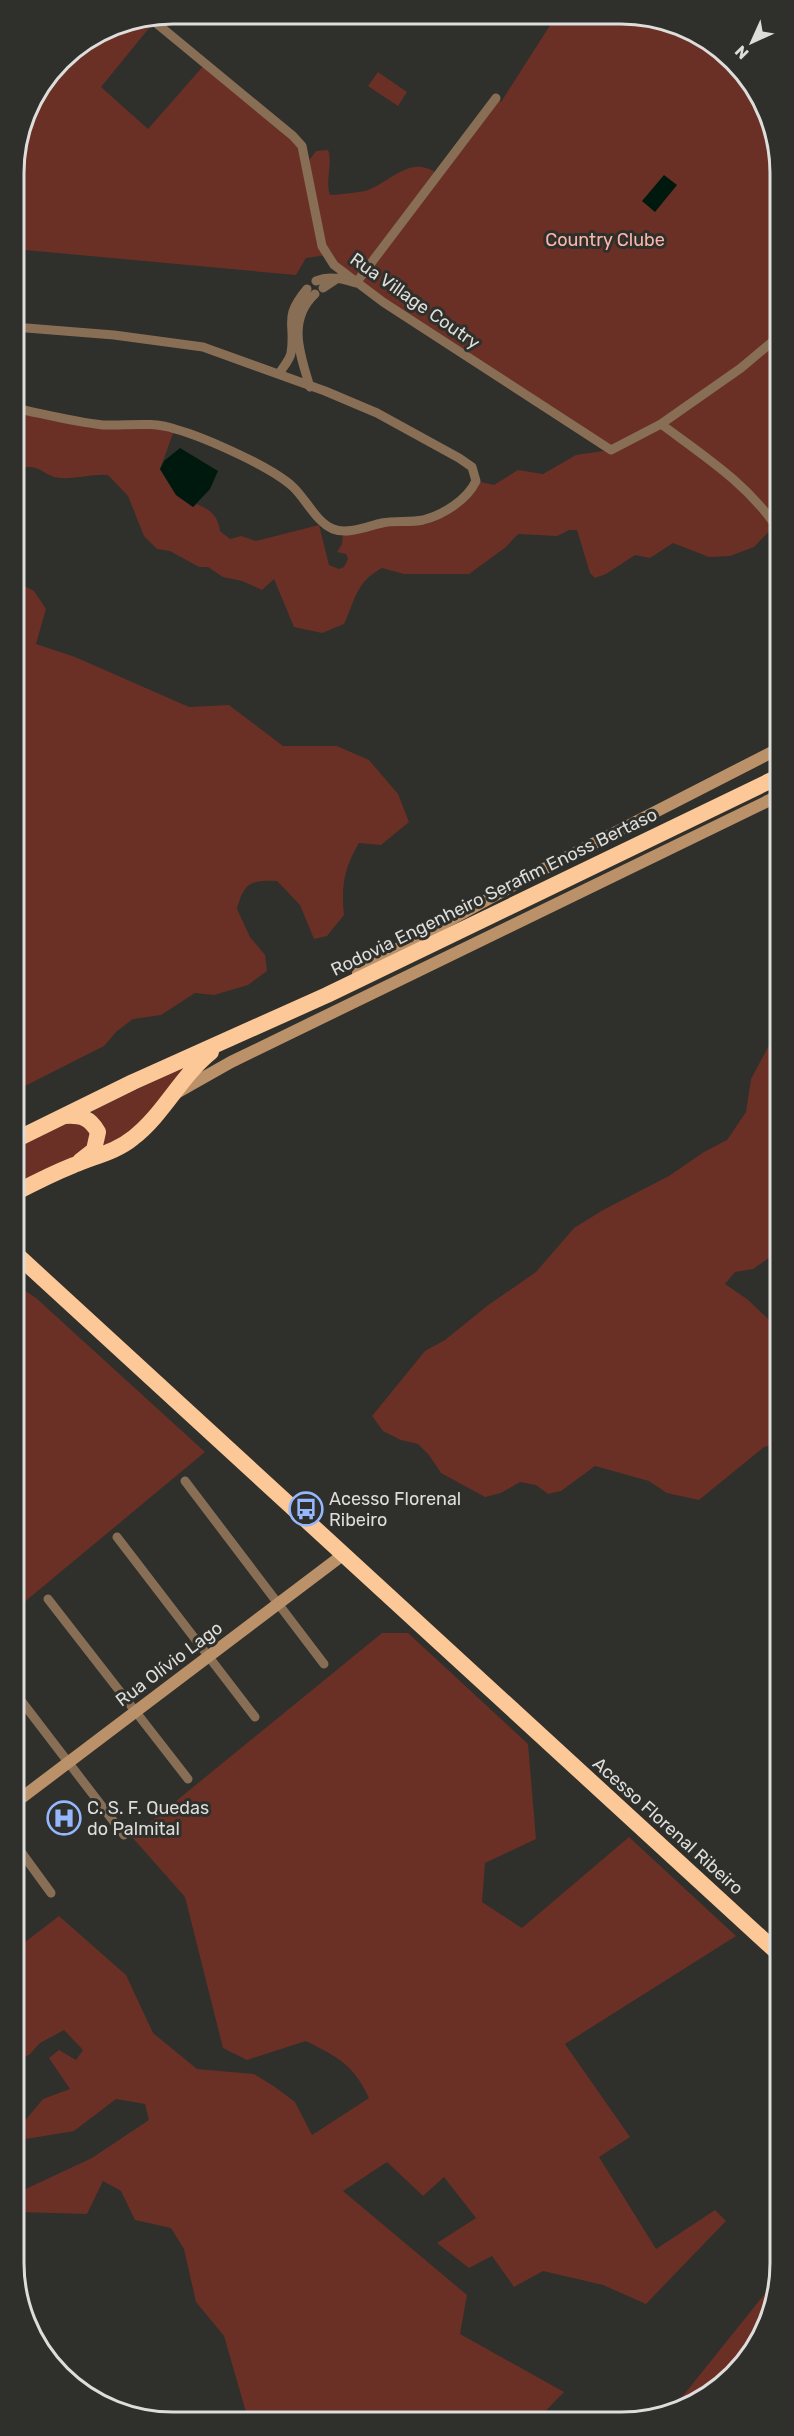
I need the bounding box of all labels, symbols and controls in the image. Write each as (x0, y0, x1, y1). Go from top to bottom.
north arrow (722, 12, 782, 72)
text: N (731, 41, 753, 63)
park label: Country Clube (545, 229, 665, 251)
street label: Rua Village Coutry (346, 248, 484, 354)
street label: Rodovia Engenheiro Serafim Enoss Bertaso (327, 803, 661, 981)
place label: Acesso Florenal Ribeiro (329, 1488, 461, 1531)
bus stop icon: Acesso Florenal Ribeiro (288, 1491, 324, 1527)
street label: Rua Olívio Lago (111, 1617, 227, 1711)
street label: Acesso Florenal Ribeiro (588, 1753, 748, 1899)
place label: C. S. F. Quedas do Palmital (87, 1797, 209, 1840)
hospital icon: C. S. F. Quedas do Palmital (46, 1800, 82, 1836)

